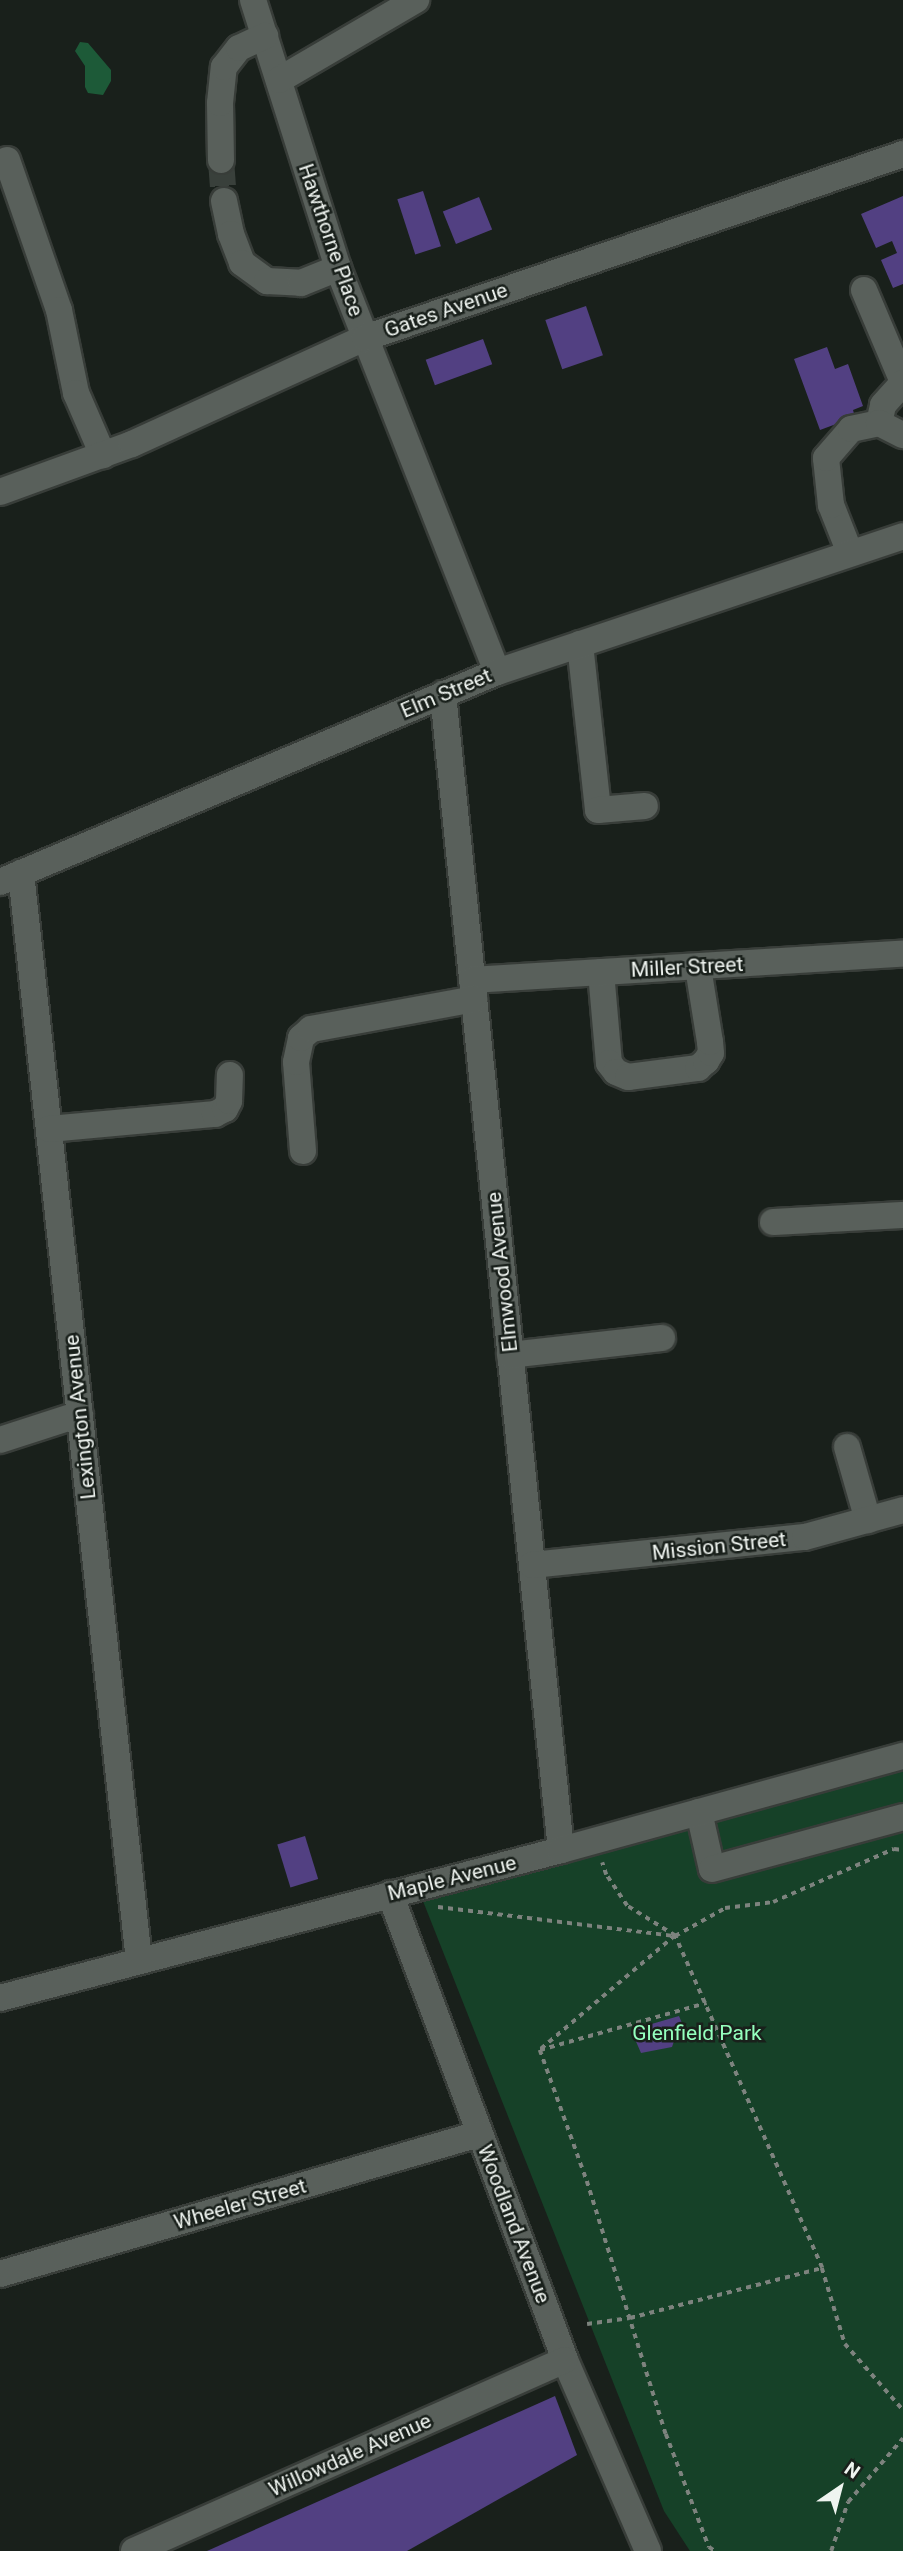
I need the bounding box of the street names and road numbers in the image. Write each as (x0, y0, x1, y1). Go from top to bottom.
street label: Hawthorne Place (293, 160, 369, 320)
street label: Gates Avenue (381, 277, 511, 343)
street label: Elm Street (397, 663, 495, 723)
street label: Miller Street (630, 951, 744, 983)
street label: Elmwood Avenue (481, 1191, 523, 1353)
street label: Lexington Avenue (59, 1333, 101, 1501)
street label: Mission Street (651, 1526, 787, 1566)
street label: Maple Avenue (385, 1850, 519, 1906)
street label: Woodland Avenue (472, 2141, 556, 2307)
street label: Wheeler Street (171, 2173, 309, 2235)
street label: Willowdale Avenue (265, 2408, 435, 2502)

